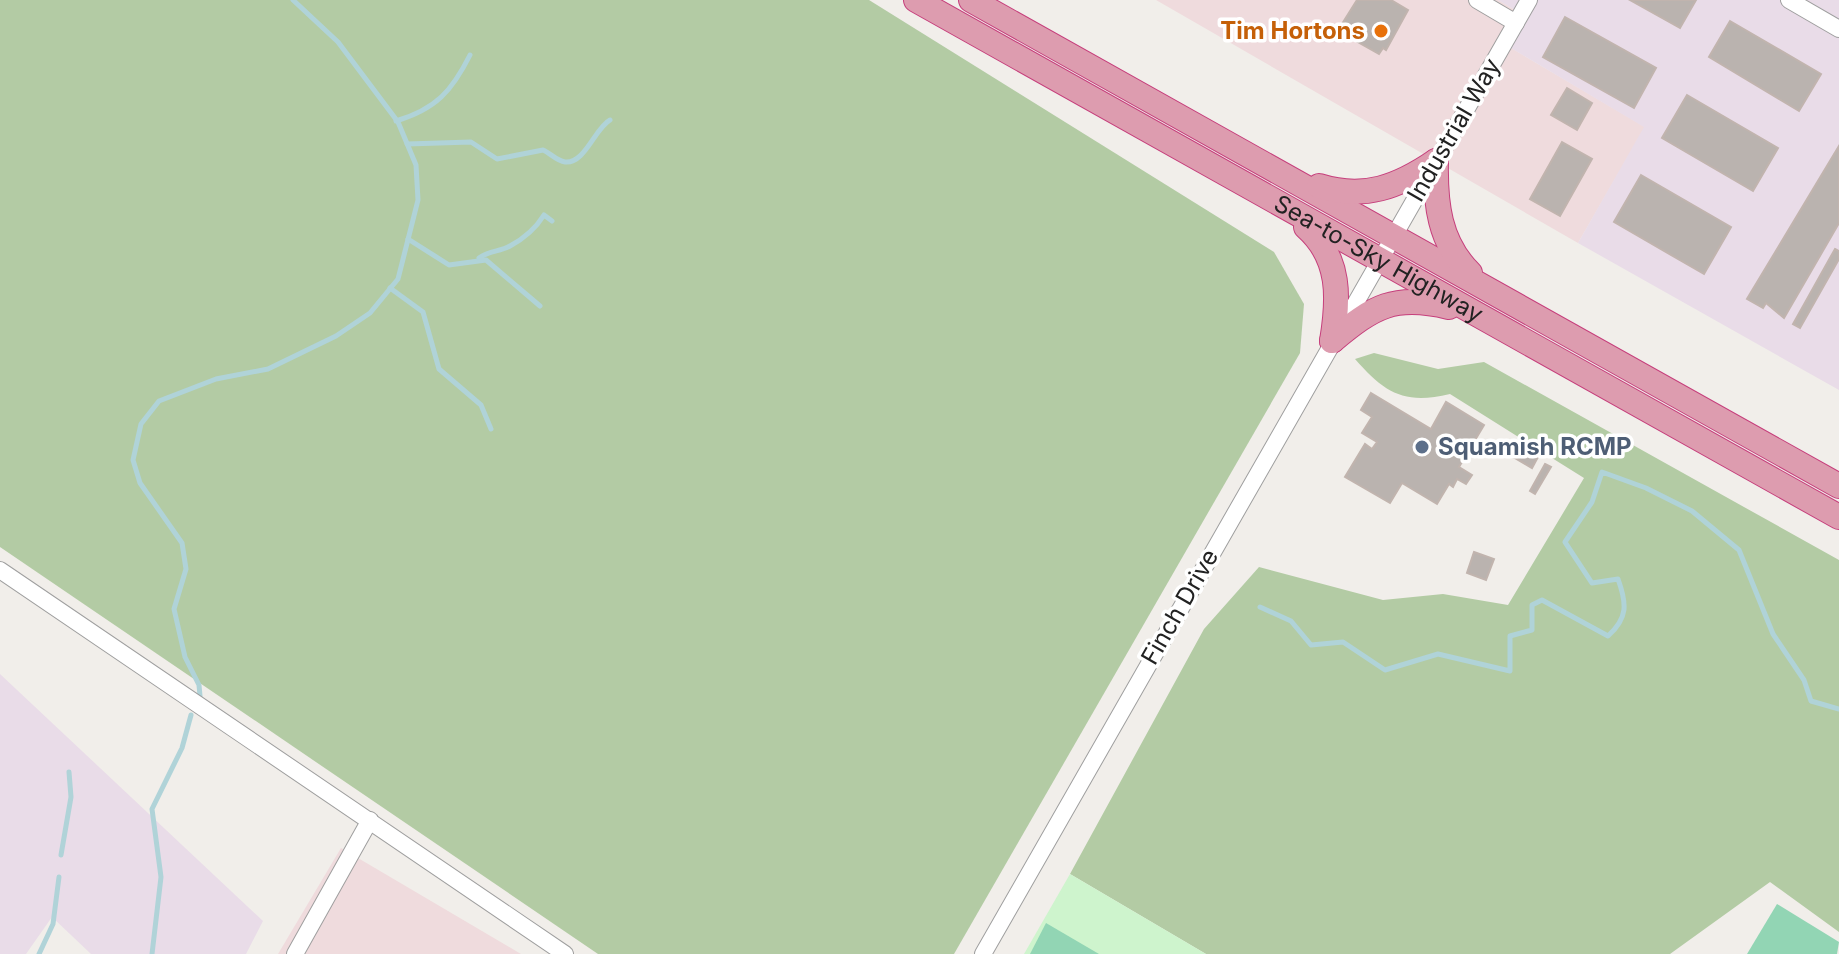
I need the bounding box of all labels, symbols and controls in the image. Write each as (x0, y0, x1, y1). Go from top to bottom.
place label: Tim Hortons (1220, 16, 1365, 45)
marker: Tim Hortons (1372, 22, 1390, 40)
street label: Industrial Way (1401, 53, 1506, 206)
street label: Sea-to-Sky Highway (1269, 189, 1488, 329)
place label: Squamish RCMP (1438, 432, 1632, 461)
marker: Squamish RCMP (1413, 438, 1431, 456)
street label: Finch Drive (1135, 544, 1224, 670)

